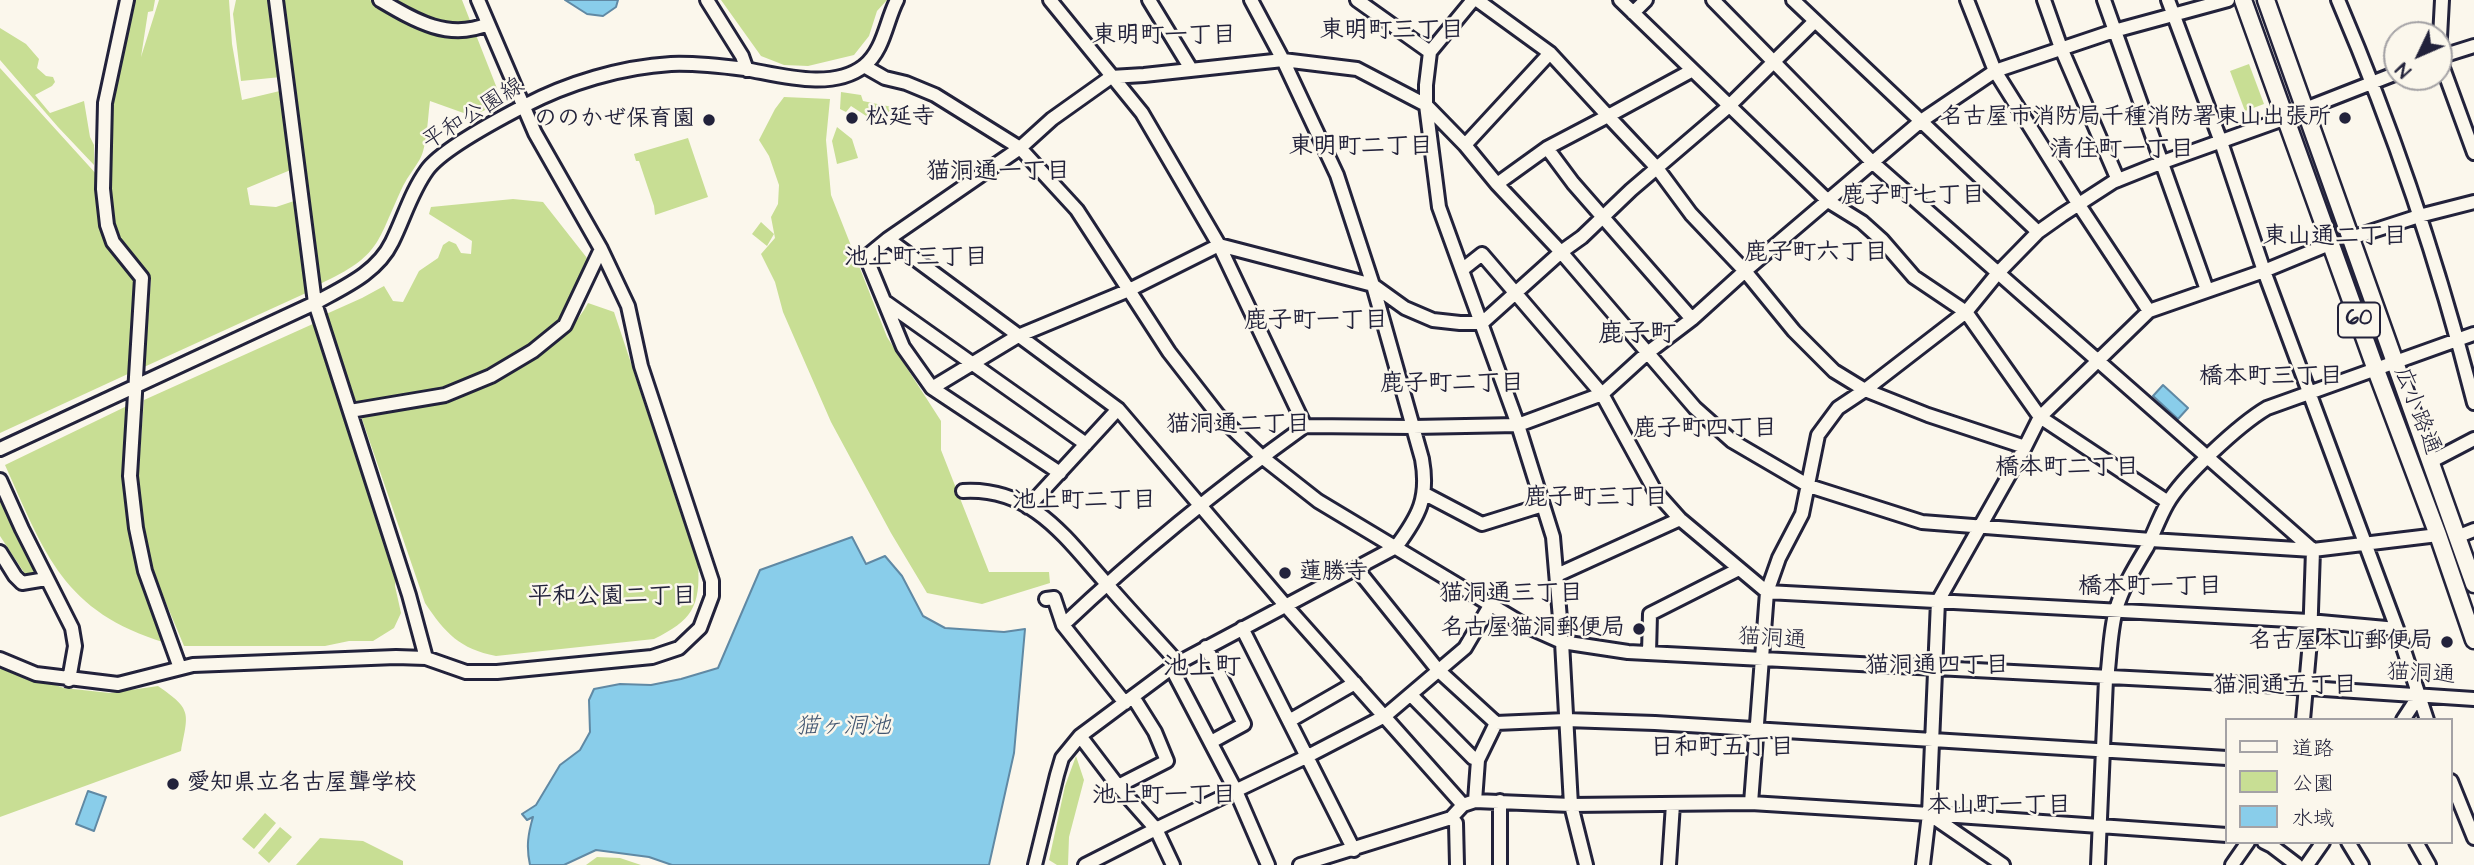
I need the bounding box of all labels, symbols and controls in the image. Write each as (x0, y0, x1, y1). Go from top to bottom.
district label: 東明町三丁目 (1320, 18, 1464, 46)
north arrow (2383, 21, 2453, 91)
district label: 東明町一丁目 (1092, 23, 1236, 51)
text: N (2390, 56, 2418, 83)
street label: 平和公園線 (418, 73, 530, 157)
place label: 松延寺 (866, 104, 935, 132)
place label: 名古屋市消防局千種消防署東山出張所 (1940, 104, 2331, 132)
place label: ののかぜ保育園 (534, 106, 695, 134)
marker: 松延寺 (844, 110, 860, 126)
marker: 名古屋市消防局千種消防署東山出張所 (2337, 110, 2353, 126)
marker: ののかぜ保育園 (701, 112, 717, 128)
district label: 東明町二丁目 (1289, 134, 1433, 162)
district label: 清住町一丁目 (2050, 137, 2194, 165)
district label: 猫洞通一丁目 (926, 159, 1070, 187)
district label: 鹿子町七丁目 (1841, 183, 1985, 211)
district label: 東山通二丁目 (2263, 224, 2407, 252)
district label: 鹿子町六丁目 (1744, 240, 1888, 268)
district label: 池上町三丁目 (844, 245, 988, 273)
road number: 60 (2338, 302, 2380, 338)
district label: 鹿子町一丁目 (1244, 308, 1388, 336)
district label: 鹿子町 (1598, 320, 1676, 352)
street label: 広小路通 (2387, 363, 2445, 459)
district label: 橋本町三丁目 (2199, 364, 2343, 392)
district label: 鹿子町二丁目 (1380, 371, 1524, 399)
district label: 猫洞通二丁目 (1166, 412, 1310, 440)
district label: 鹿子町四丁目 (1633, 416, 1777, 444)
district label: 橋本町二丁目 (1995, 455, 2139, 483)
district label: 鹿子町三丁目 (1524, 485, 1668, 513)
district label: 池上町二丁目 (1012, 488, 1156, 516)
place label: 蓮勝寺 (1299, 559, 1368, 587)
marker: 蓮勝寺 (1277, 565, 1293, 581)
district label: 橋本町一丁目 (2078, 574, 2222, 602)
district label: 猫洞通三丁目 (1439, 581, 1583, 609)
district label: 平和公園二丁目 (528, 584, 696, 612)
place label: 名古屋猫洞郵便局 (1441, 615, 1625, 643)
marker: 名古屋猫洞郵便局 (1631, 621, 1647, 637)
street label: 猫洞通 (1737, 624, 1807, 656)
place label: 名古屋本山郵便局 (2249, 628, 2433, 656)
marker: 名古屋本山郵便局 (2439, 634, 2455, 650)
district label: 池上町 (1163, 653, 1241, 685)
district label: 猫洞通四丁目 (1865, 653, 2009, 681)
street label: 猫洞通 (2386, 659, 2456, 691)
district label: 猫洞通五丁目 (2213, 673, 2357, 701)
water label: 猫ヶ洞池 (795, 714, 891, 742)
legend (2226, 718, 2453, 844)
text: 道路 (2292, 734, 2334, 763)
district label: 日和町五丁目 (1650, 735, 1794, 763)
text: 公園 (2292, 769, 2334, 798)
place label: 愛知県立名古屋聾学校 (187, 770, 417, 798)
marker: 愛知県立名古屋聾学校 (165, 776, 181, 792)
district label: 池上町一丁目 (1092, 783, 1236, 811)
district label: 本山町一丁目 (1927, 793, 2071, 821)
text: 水域 (2292, 804, 2334, 833)

